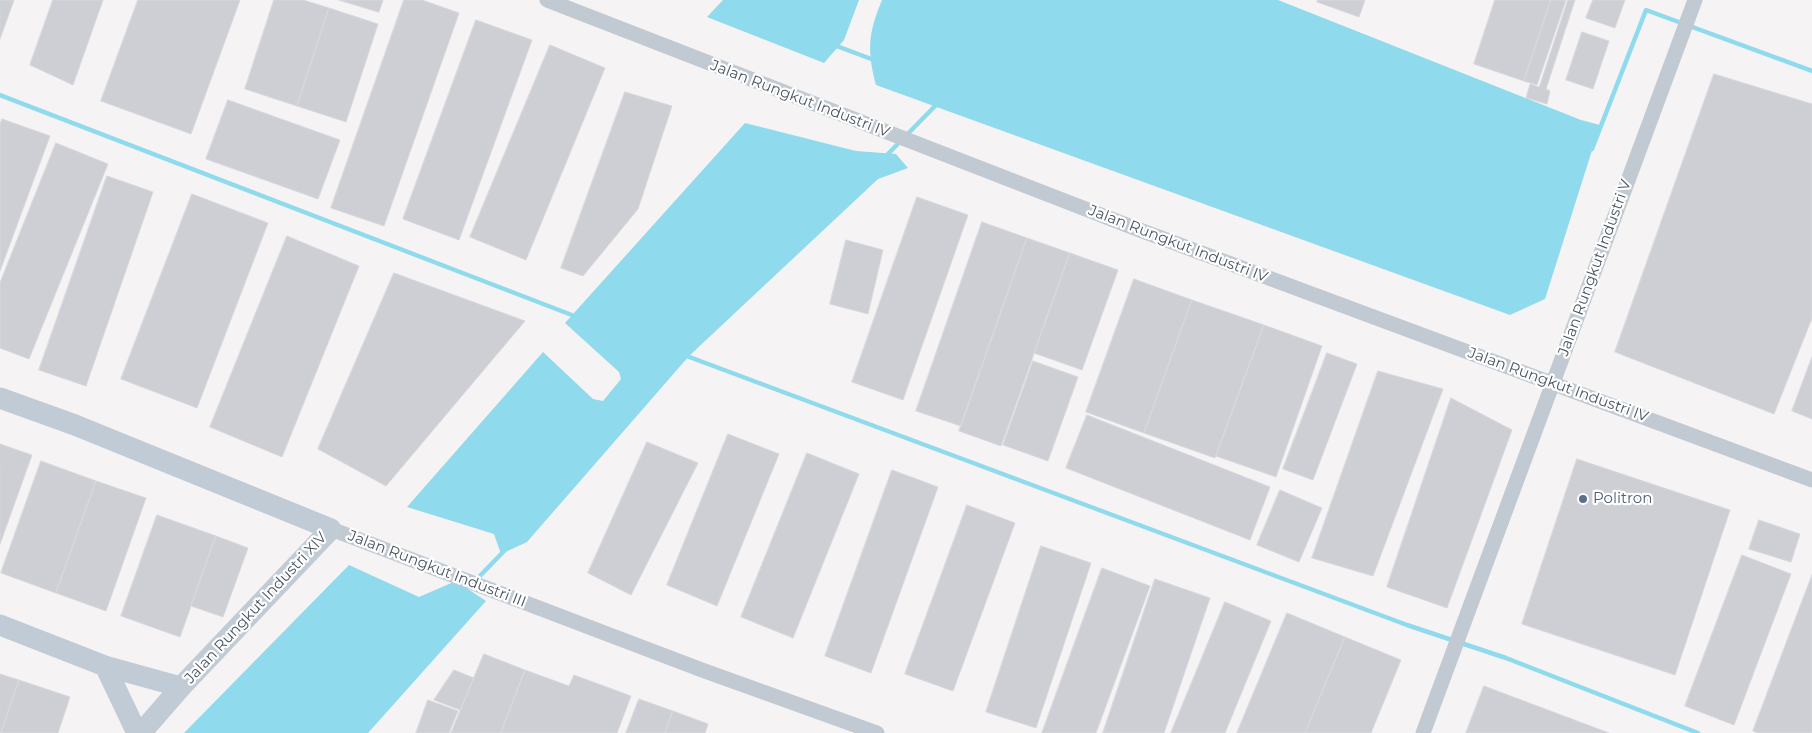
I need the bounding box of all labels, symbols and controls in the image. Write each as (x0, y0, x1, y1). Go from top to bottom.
street label: Jalan Rungkut Industri IV (708, 56, 892, 142)
street label: Jalan Rungkut Industri V (1555, 177, 1635, 359)
street label: Jalan Rungkut Industri IV (1086, 201, 1270, 287)
street label: Jalan Rungkut Industri IV (1465, 344, 1651, 426)
place label: Politron (1593, 490, 1652, 508)
marker: Politron (1577, 493, 1589, 505)
street label: Jalan Rungkut Industri III (345, 527, 529, 611)
street label: Jalan Rungkut Industri XIV (181, 529, 331, 687)

